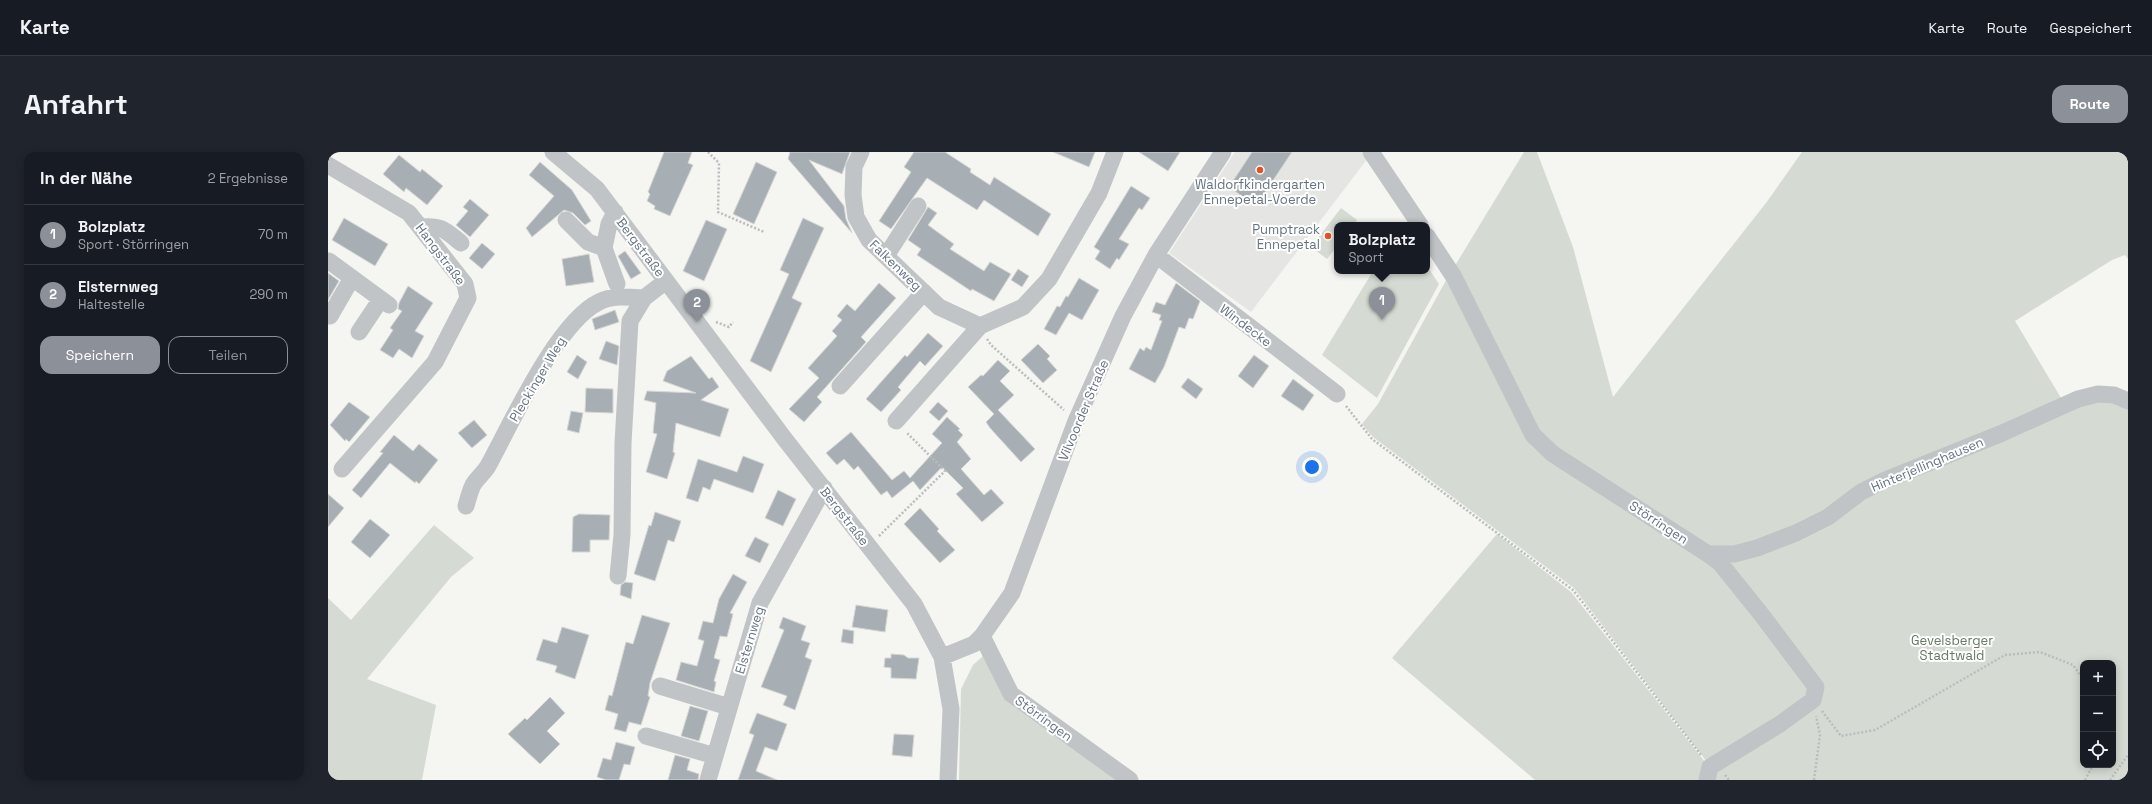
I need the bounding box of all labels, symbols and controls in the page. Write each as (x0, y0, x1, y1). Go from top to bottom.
text: Karte (20, 15, 70, 40)
text: Karte (1929, 19, 1965, 37)
text: Route (1987, 19, 2027, 37)
text: Gespeichert (2049, 19, 2132, 37)
button: Route (2052, 85, 2128, 123)
text: Anfahrt (24, 86, 128, 122)
marker: Waldorfkindergarten Ennepetal-Voerde (1255, 165, 1265, 175)
text: In der Nähe (40, 167, 132, 189)
text: 2 Ergebnisse (208, 170, 288, 187)
place label: Waldorfkindergarten Ennepetal-Voerde (1195, 176, 1325, 208)
street label: Bergstraße (613, 214, 668, 280)
text: Bolzplatz (78, 217, 145, 236)
street label: Hangstraße (412, 220, 469, 289)
place label: Pumptrack Ennepetal (1252, 221, 1320, 253)
popup (1334, 222, 1430, 274)
text: 1 (50, 226, 56, 243)
text: 70 m (258, 226, 288, 243)
text: Bolzplatz (1348, 230, 1416, 249)
marker: Pumptrack Ennepetal (1323, 231, 1333, 241)
text: Sport · Störringen (78, 236, 189, 253)
street label: Falkenweg (866, 236, 925, 294)
text: Sport (1348, 249, 1384, 266)
text: Elsternweg (78, 277, 158, 296)
text: 2 (49, 286, 57, 303)
text: 290 m (249, 286, 288, 303)
pin: 1 (1369, 287, 1395, 320)
pin: 2 (684, 289, 710, 322)
text: Haltestelle (78, 296, 145, 313)
street label: Windecke (1216, 300, 1275, 350)
street label: Pleckinger Weg (505, 334, 569, 425)
button: Speichern (40, 336, 160, 374)
button: Teilen (168, 336, 288, 374)
street label: Vilvoorder Straße (1055, 357, 1112, 463)
street label: Hinterjellinghausen (1868, 433, 1986, 496)
your location (1302, 457, 1322, 477)
street label: Bergstraße (816, 483, 873, 549)
street label: Störringen (1626, 497, 1691, 548)
street label: Elsternweg (731, 604, 768, 676)
park label: Gevelsberger Stadtwald (1911, 632, 1993, 664)
map controls (2080, 660, 2116, 768)
button: + (2080, 660, 2116, 696)
street label: Störringen (1012, 692, 1076, 745)
button: − (2080, 696, 2116, 732)
button: locate (2080, 732, 2116, 768)

